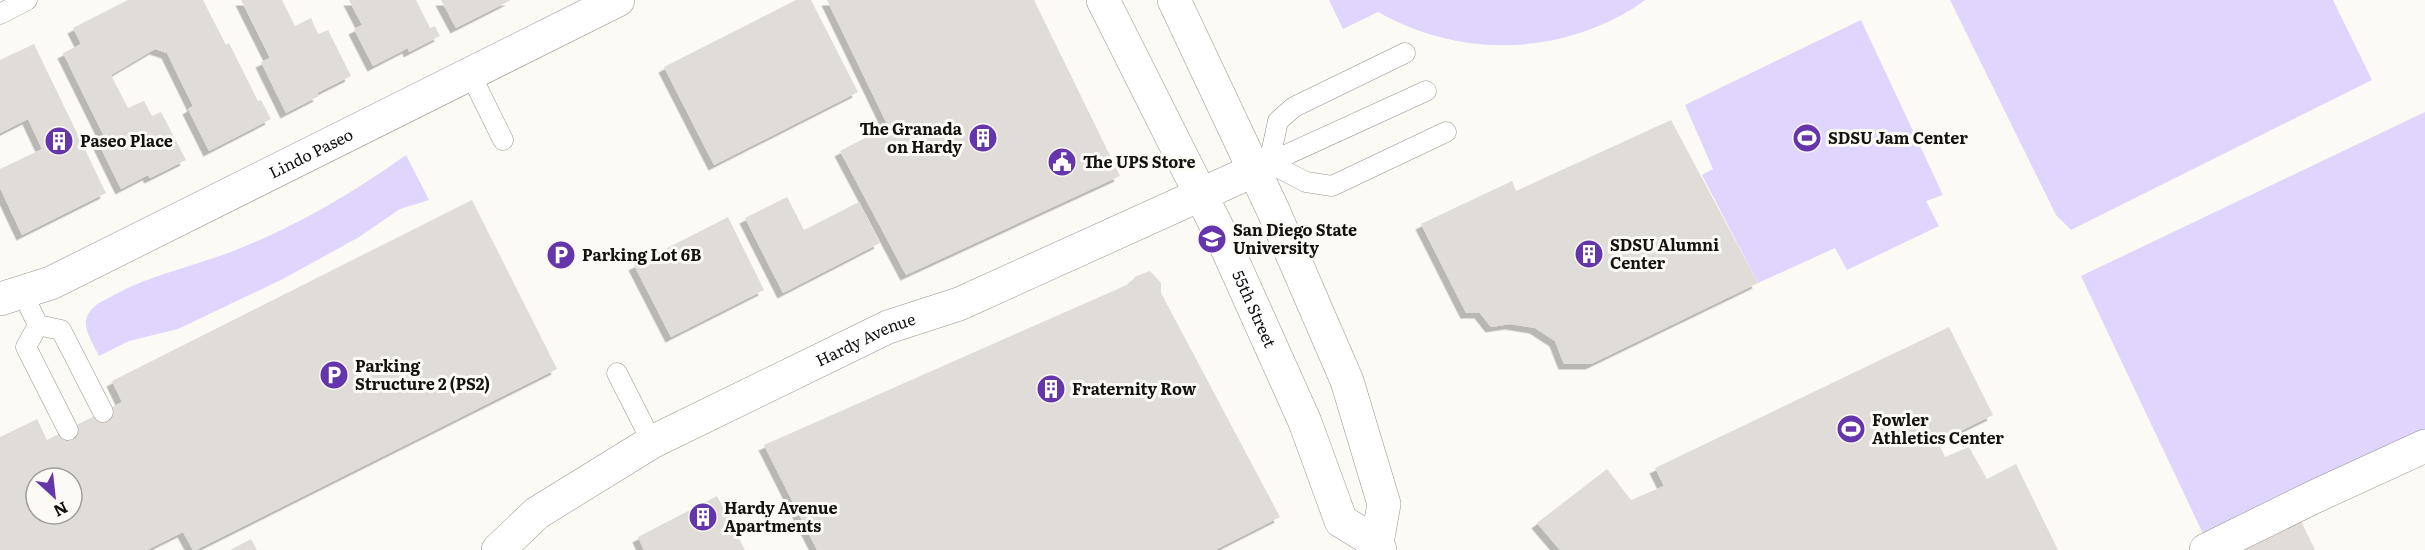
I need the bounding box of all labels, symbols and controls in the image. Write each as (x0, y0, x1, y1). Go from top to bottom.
place label: The Granada on Hardy (859, 116, 963, 158)
street label: Lindo Paseo (264, 121, 357, 183)
building icon: The Granada on Hardy (967, 122, 999, 154)
sports icon: SDSU Jam Center (1791, 122, 1823, 154)
building icon: Paseo Place (43, 125, 75, 157)
place label: SDSU Jam Center (1828, 125, 1968, 149)
place label: Paseo Place (80, 128, 173, 152)
public building icon: The UPS Store (1046, 146, 1078, 178)
place label: The UPS Store (1083, 149, 1196, 173)
place label: San Diego State University (1233, 217, 1357, 259)
school or university icon: San Diego State University (1196, 223, 1228, 255)
place label: SDSU Alumni Center (1610, 232, 1719, 274)
building icon: SDSU Alumni Center (1573, 238, 1605, 270)
parking icon: Parking Lot 6B (545, 239, 577, 271)
place label: Parking Lot 6B (582, 242, 701, 266)
street label: 55th Street (1227, 266, 1283, 351)
street label: Hardy Avenue (811, 306, 918, 372)
place label: Parking Structure 2 (PS2) (355, 353, 490, 395)
parking icon: Parking Structure 2 (PS2) (318, 359, 350, 391)
building icon: Fraternity Row (1035, 373, 1067, 405)
place label: Fraternity Row (1072, 376, 1197, 400)
place label: Fowler Athletics Center (1872, 407, 2004, 449)
sports icon: Fowler Athletics Center (1835, 413, 1867, 445)
north arrow (24, 466, 84, 526)
place label: Hardy Avenue Apartments (724, 495, 838, 537)
text: N (50, 497, 73, 524)
building icon: Hardy Avenue Apartments (687, 501, 719, 533)

